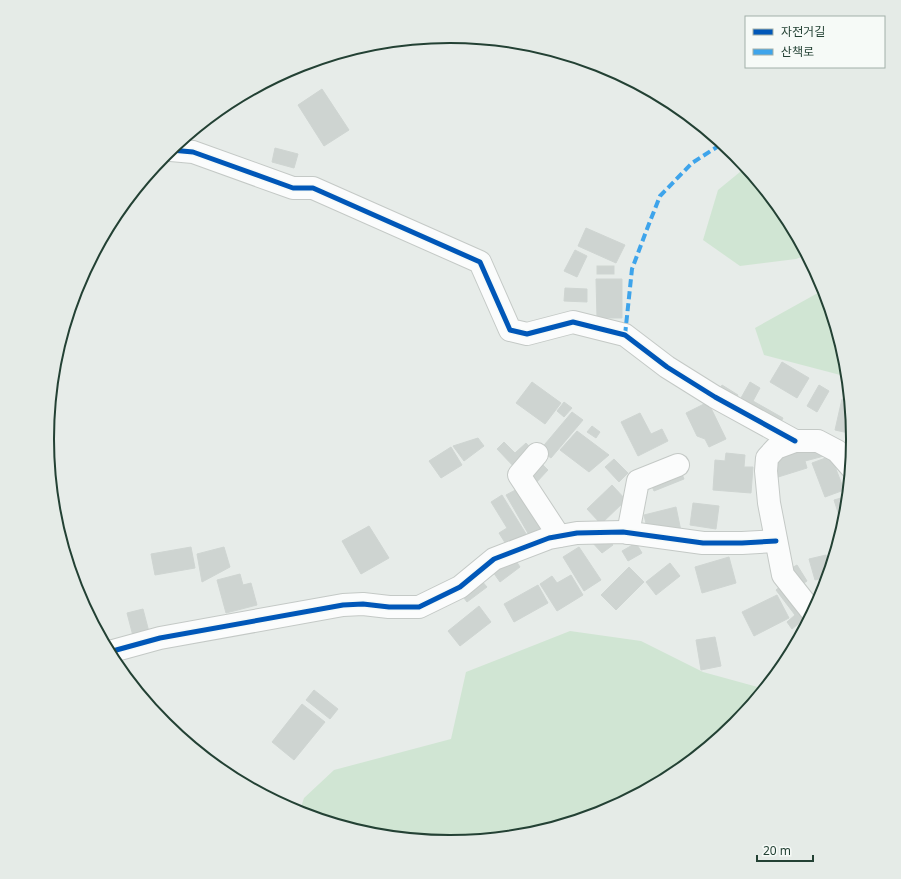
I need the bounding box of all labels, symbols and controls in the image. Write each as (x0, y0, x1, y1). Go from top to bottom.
legend (745, 16, 885, 68)
text: 자전거길 (781, 23, 825, 40)
text: 산책로 (781, 43, 814, 60)
scale bar (757, 837, 813, 863)
text: 20 m (763, 842, 791, 859)

